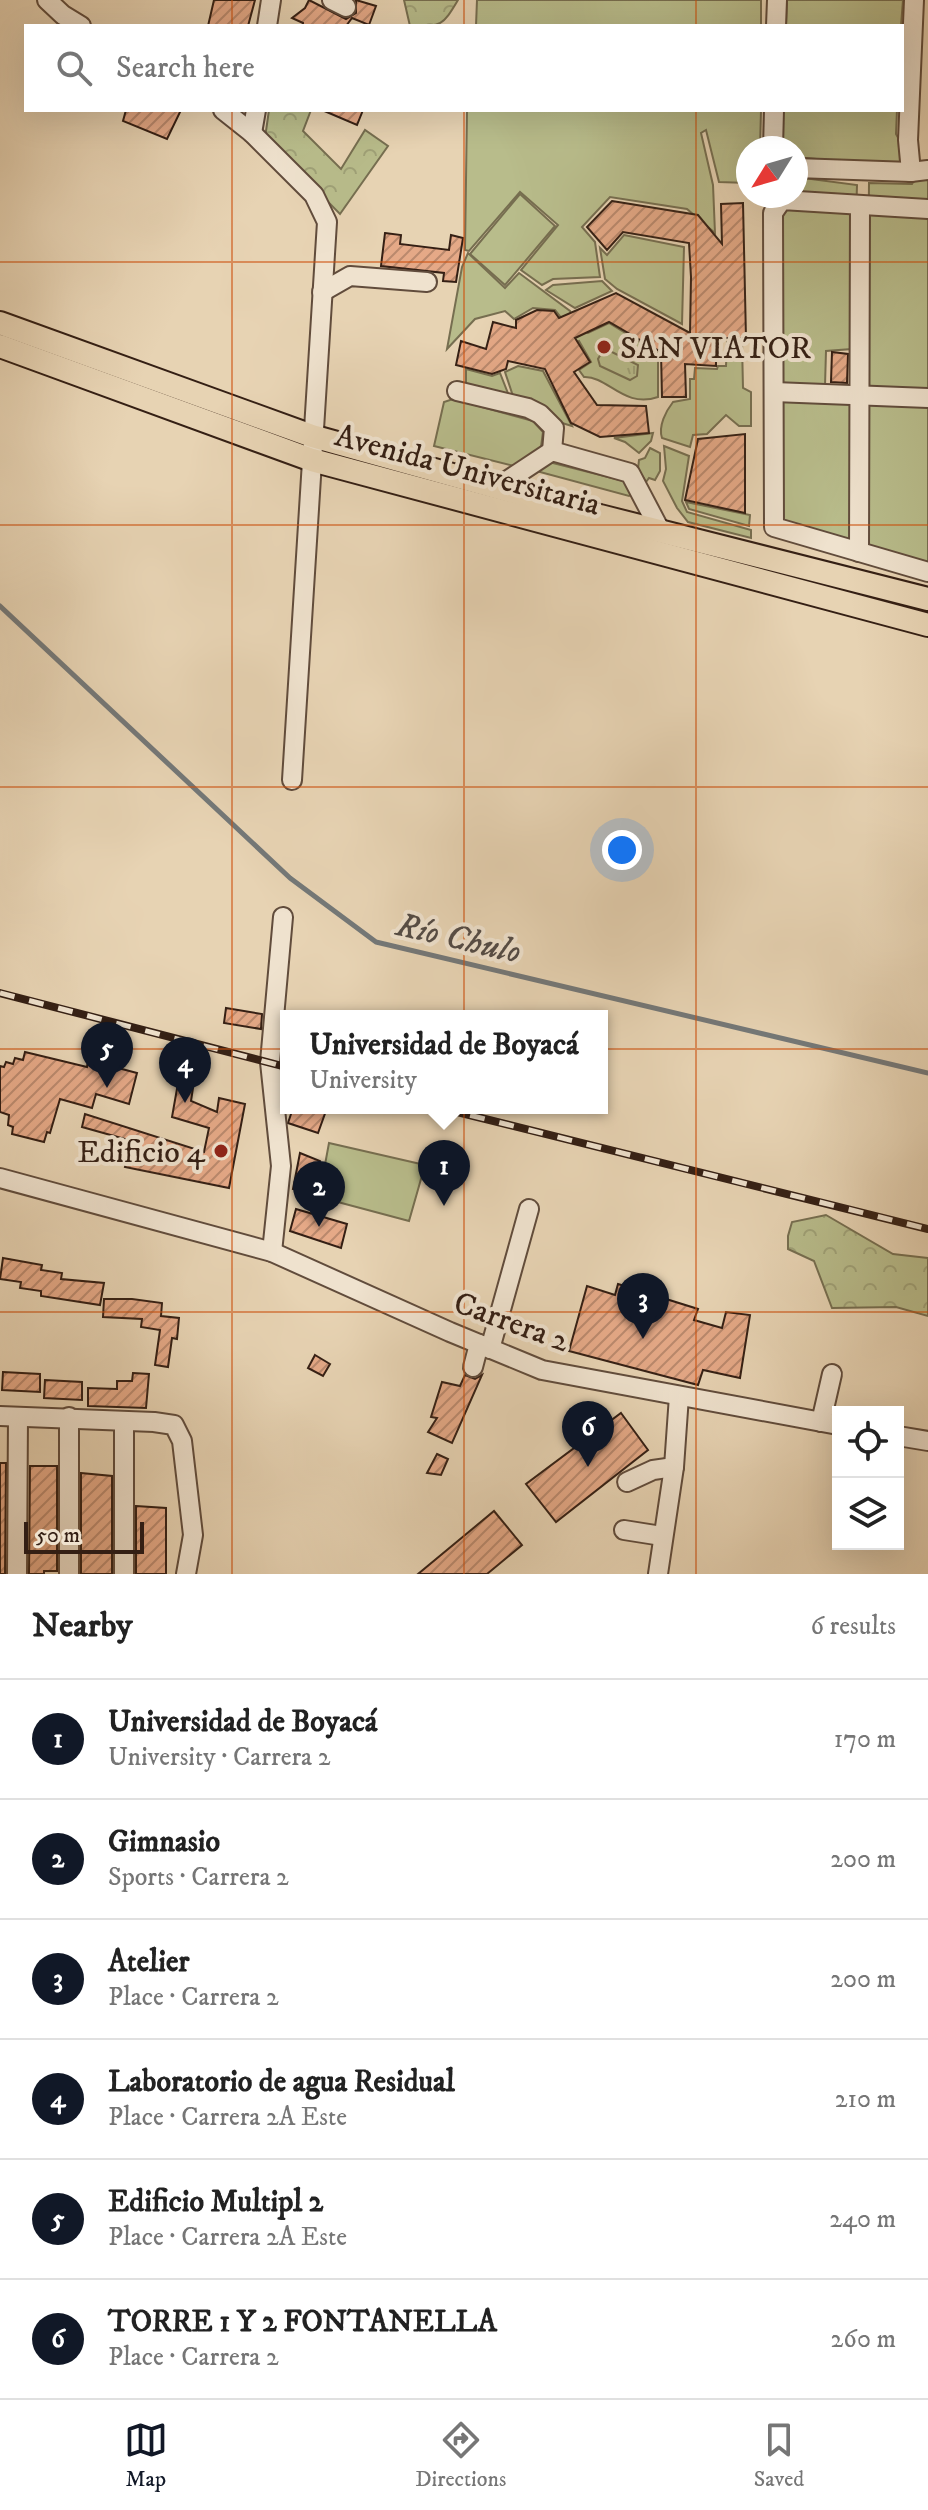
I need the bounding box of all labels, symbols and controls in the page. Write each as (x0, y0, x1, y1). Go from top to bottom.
search box (24, 24, 904, 112)
icon: search (52, 46, 96, 90)
text: Search here (116, 50, 255, 87)
north arrow (736, 136, 808, 208)
place label: SAN VIATOR (620, 329, 811, 369)
marker: SAN VIATOR (595, 338, 613, 356)
street label: Avenida Universitaria (330, 416, 605, 526)
your location (602, 830, 642, 870)
water label: Río Chulo (391, 904, 525, 974)
popup (280, 1010, 608, 1114)
pin: 5 (81, 1022, 133, 1088)
text: Universidad de Boyacá (309, 1027, 579, 1064)
pin: 4 (159, 1037, 211, 1103)
text: University (309, 1064, 417, 1097)
place label: Edificio 4 (77, 1133, 206, 1173)
pin: 1 (418, 1140, 470, 1206)
marker: Edificio 4 (212, 1142, 230, 1160)
pin: 2 (293, 1161, 345, 1227)
pin: 3 (617, 1273, 669, 1339)
street label: Carrera 2 (448, 1284, 575, 1362)
pin: 6 (562, 1401, 614, 1467)
map controls (832, 1406, 904, 1550)
button: locate (832, 1406, 904, 1478)
button: layers (832, 1478, 904, 1550)
scale bar (24, 1518, 144, 1554)
text: 50 m (36, 1522, 80, 1549)
text: Nearby (32, 1605, 133, 1647)
text: 6 results (810, 1610, 896, 1643)
text: Universidad de Boyacá (108, 1704, 378, 1741)
text: 1 (53, 1723, 63, 1756)
text: 170 m (834, 1723, 896, 1756)
text: University · Carrera 2 (108, 1741, 331, 1774)
text: Gimnasio (108, 1824, 220, 1861)
text: 2 (52, 1843, 64, 1876)
text: 200 m (830, 1843, 896, 1876)
text: Sports · Carrera 2 (108, 1861, 289, 1894)
text: Atelier (108, 1944, 189, 1981)
text: 3 (53, 1963, 63, 1996)
text: 200 m (830, 1963, 896, 1996)
text: Place · Carrera 2 (108, 1981, 279, 2014)
text: Laboratorio de agua Residual (108, 2064, 455, 2101)
text: 4 (51, 2083, 65, 2116)
text: 210 m (835, 2083, 896, 2116)
text: Place · Carrera 2A Este (108, 2101, 347, 2134)
text: Edificio Multipl 2 (108, 2184, 323, 2221)
text: 5 (52, 2203, 64, 2236)
text: 240 m (829, 2203, 896, 2236)
text: Place · Carrera 2A Este (108, 2221, 347, 2254)
text: TORRE 1 Y 2 FONTANELLA (108, 2304, 497, 2341)
text: 6 (51, 2323, 65, 2356)
text: 260 m (831, 2323, 896, 2356)
text: Place · Carrera 2 (108, 2341, 279, 2374)
tab: Map (124, 2418, 168, 2493)
tab: Directions (415, 2418, 506, 2493)
tab: Saved (754, 2418, 804, 2493)

